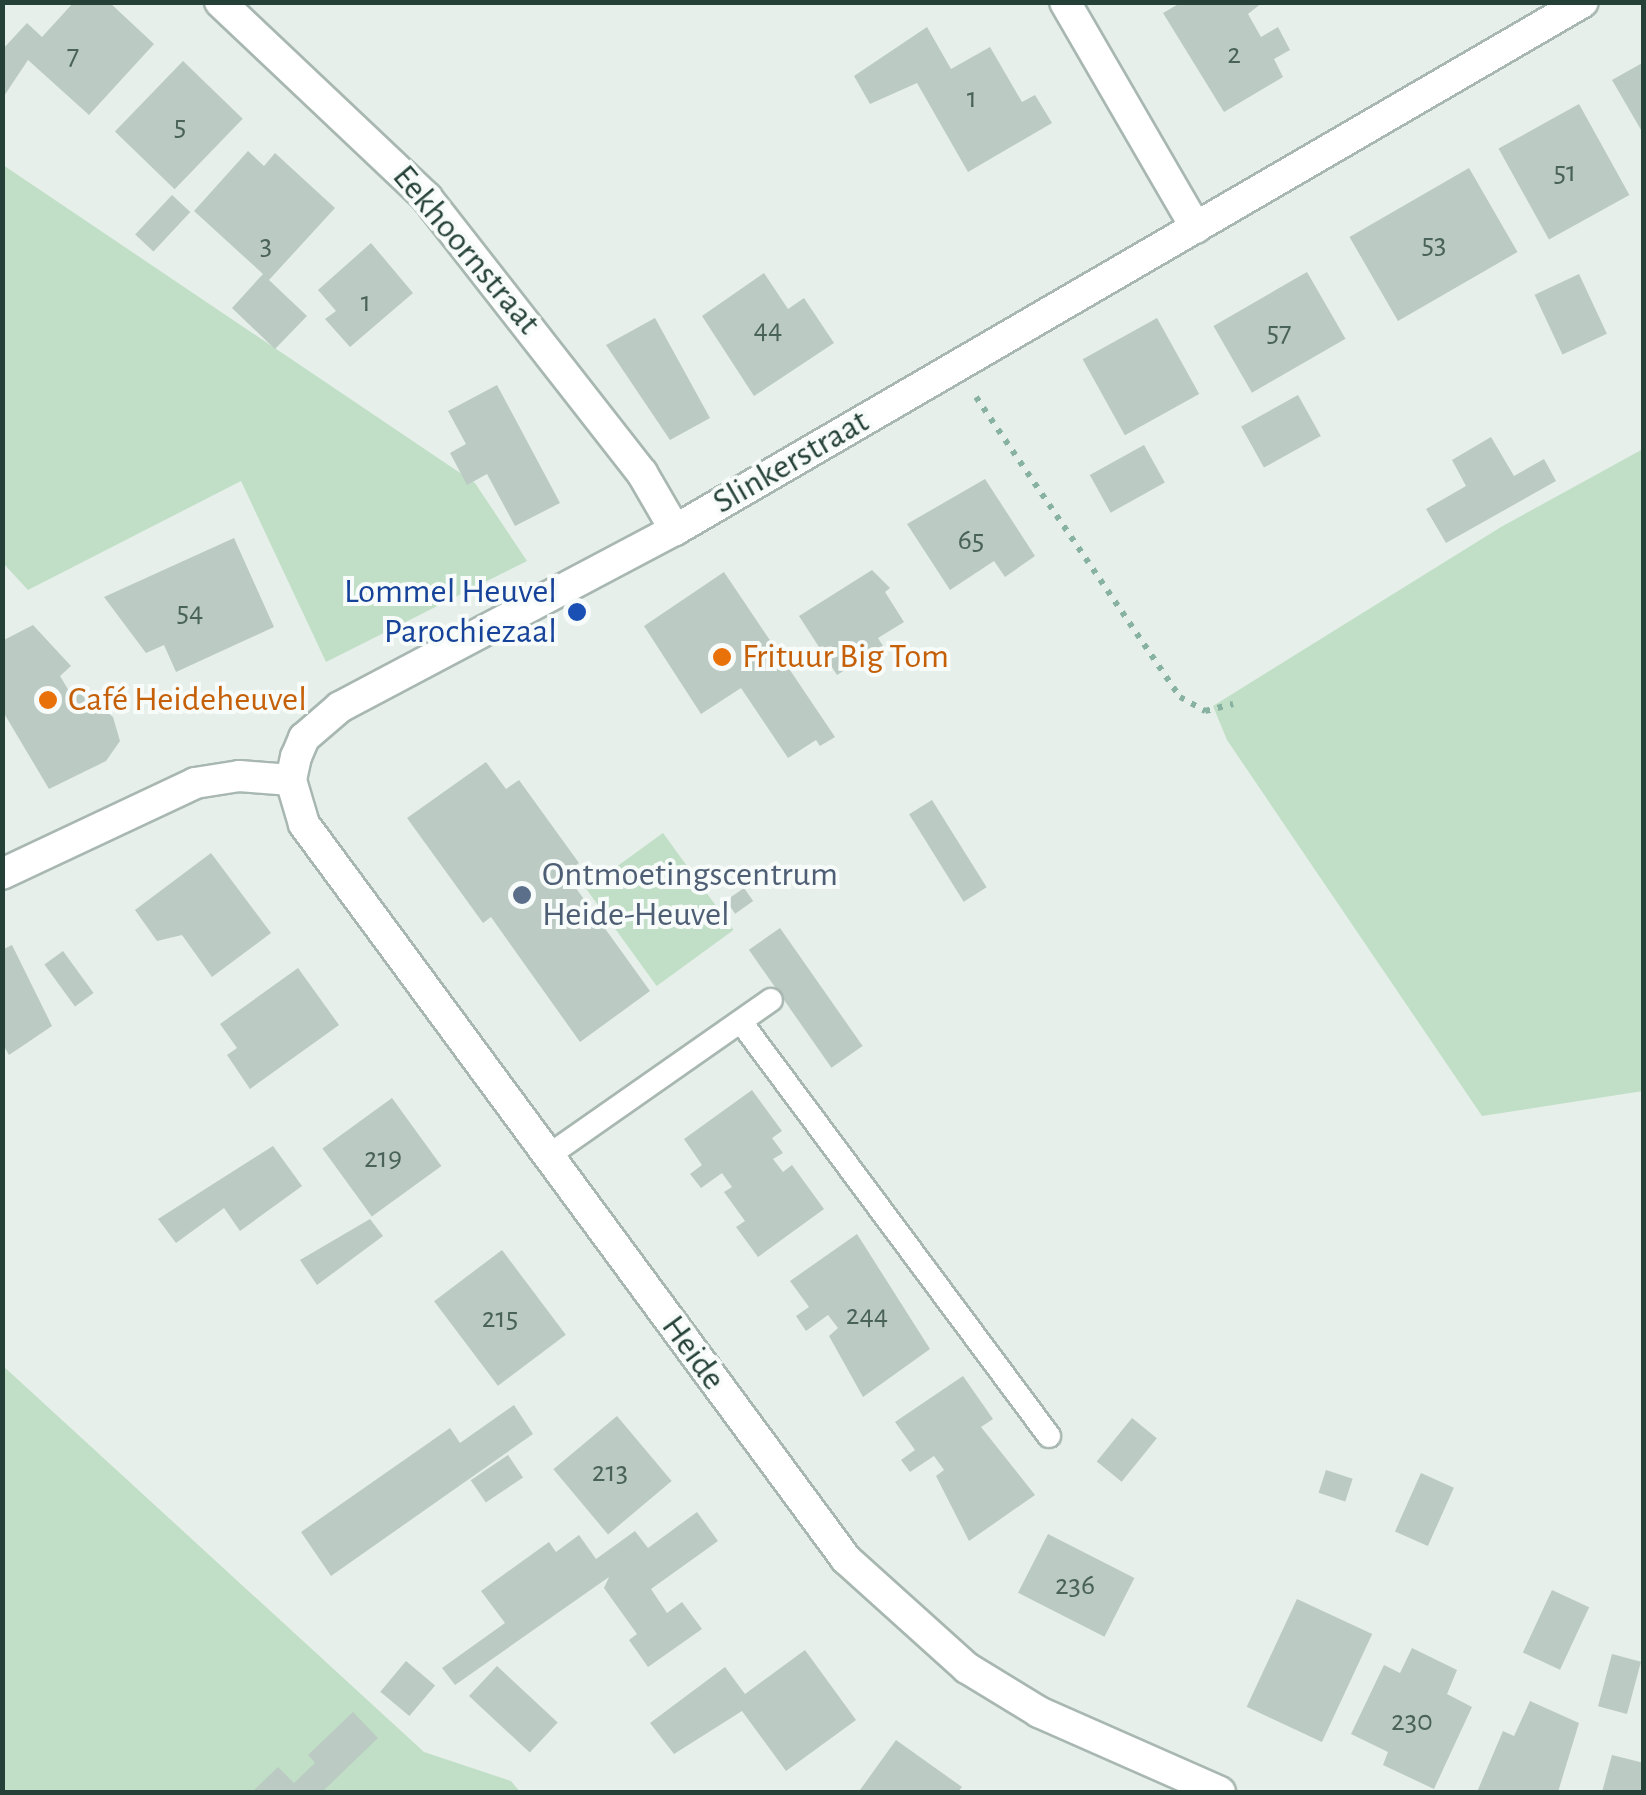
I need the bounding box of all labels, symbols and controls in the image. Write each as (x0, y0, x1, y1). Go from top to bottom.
house number: 2 (1227, 36, 1241, 72)
house number: 7 (67, 37, 79, 73)
house number: 1 (967, 80, 977, 116)
house number: 5 (174, 108, 186, 144)
house number: 51 (1554, 154, 1576, 190)
street label: Eekhoornstraat (383, 157, 549, 343)
house number: 53 (1422, 226, 1446, 262)
house number: 3 (260, 227, 272, 263)
house number: 1 (361, 284, 371, 320)
house number: 44 (754, 311, 782, 347)
house number: 57 (1266, 314, 1292, 350)
street label: Slinkerstraat (706, 401, 876, 523)
house number: 65 (958, 522, 984, 558)
place label: Lommel Heuvel Parochiezaal (344, 571, 557, 653)
house number: 54 (177, 594, 203, 630)
marker: Lommel Heuvel Parochiezaal (566, 601, 588, 623)
place label: Frituur Big Tom (742, 636, 949, 678)
marker: Frituur Big Tom (711, 646, 733, 668)
place label: Café Heideheuvel (68, 679, 307, 721)
marker: Café Heideheuvel (37, 689, 59, 711)
place label: Ontmoetingscentrum Heide-Heuvel (542, 854, 838, 936)
marker: Ontmoetingscentrum Heide-Heuvel (511, 884, 533, 906)
house number: 219 (364, 1140, 402, 1176)
house number: 244 (846, 1297, 888, 1333)
house number: 215 (482, 1300, 518, 1336)
street label: Heide (652, 1307, 734, 1399)
house number: 213 (592, 1454, 628, 1490)
house number: 236 (1055, 1567, 1095, 1603)
house number: 230 (1391, 1703, 1433, 1739)

